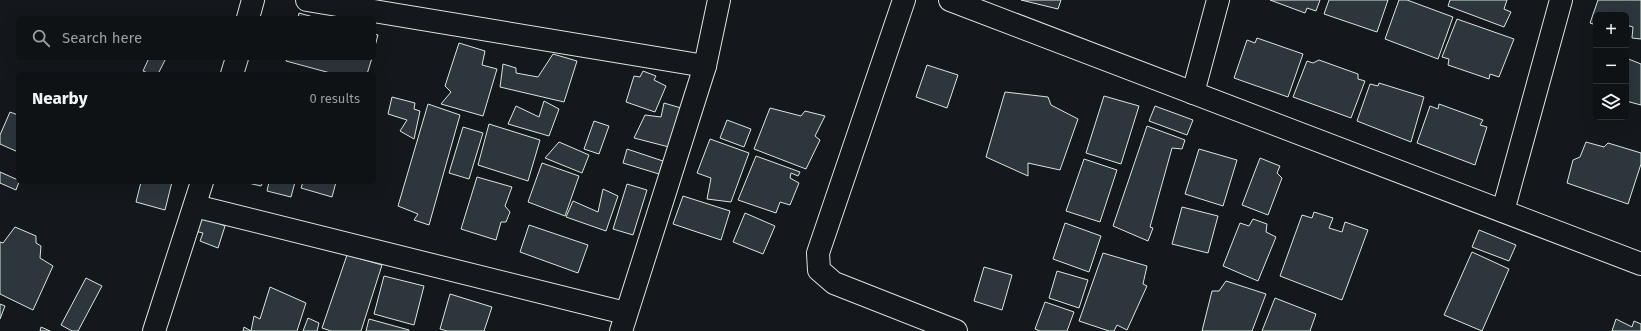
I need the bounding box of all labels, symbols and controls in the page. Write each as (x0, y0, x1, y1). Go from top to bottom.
map controls (1593, 12, 1629, 120)
button: + (1593, 12, 1629, 48)
search box (16, 16, 376, 60)
icon: search (30, 27, 52, 49)
text: Search here (62, 29, 142, 47)
button: − (1593, 48, 1629, 84)
button: layers (1593, 84, 1629, 120)
text: Nearby (32, 88, 87, 109)
text: 0 results (309, 91, 360, 106)

